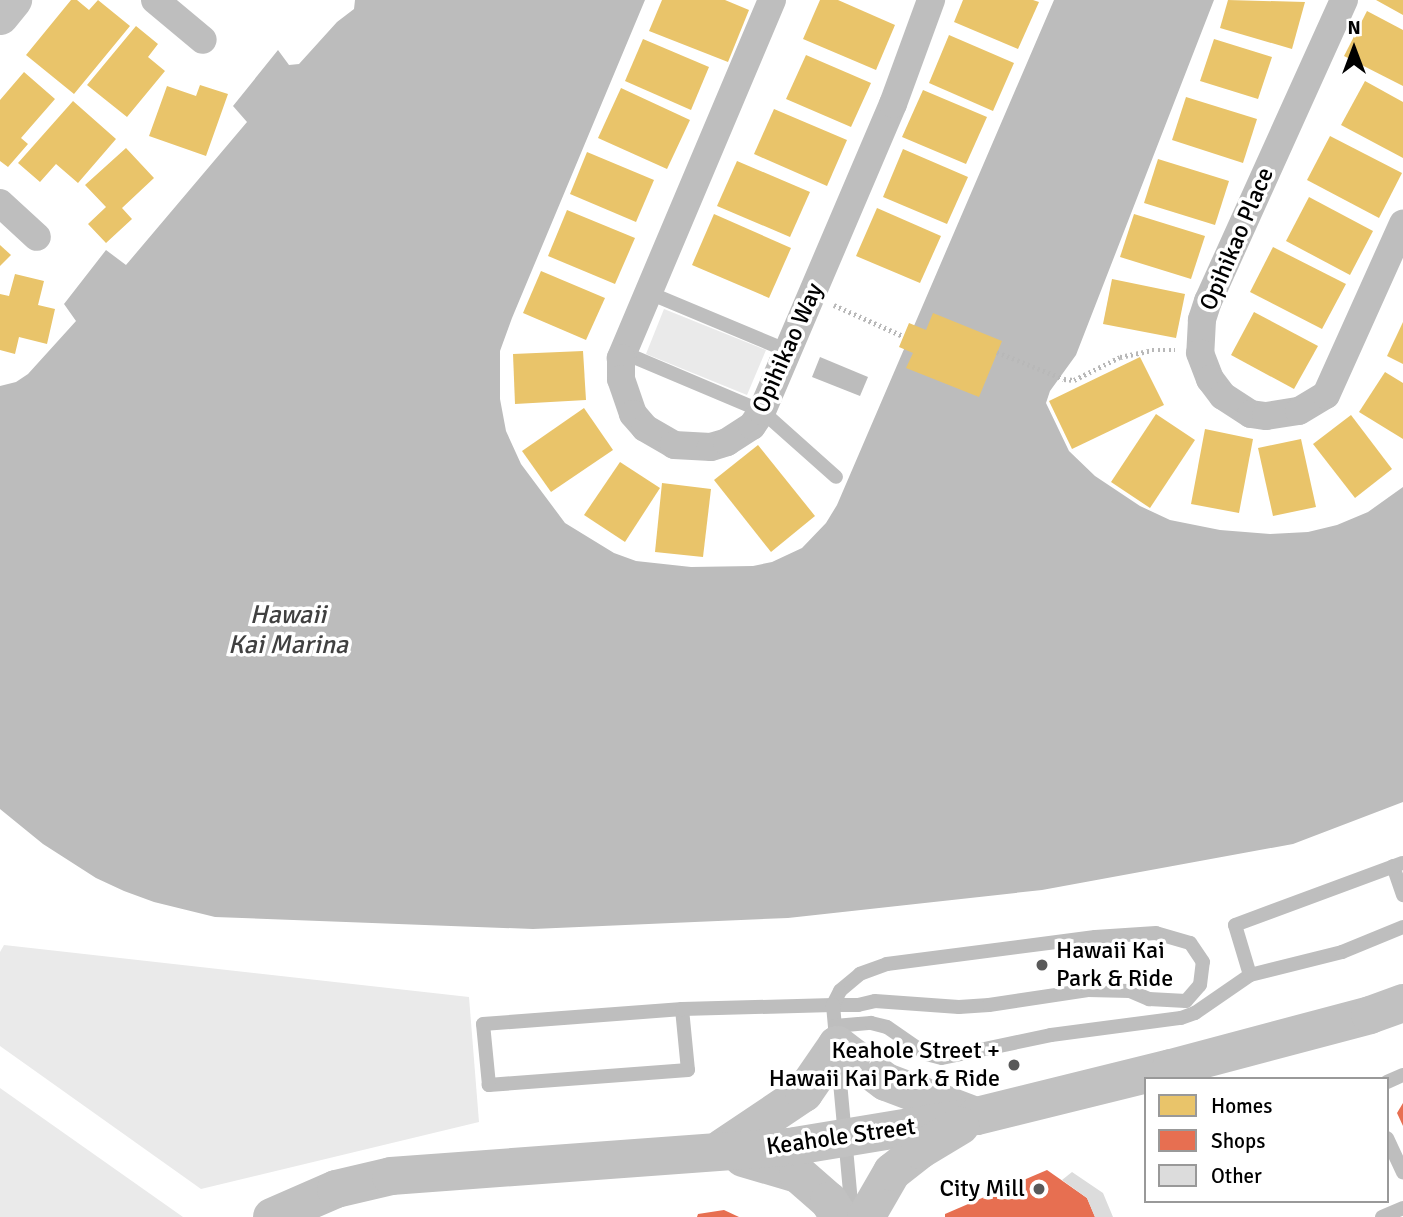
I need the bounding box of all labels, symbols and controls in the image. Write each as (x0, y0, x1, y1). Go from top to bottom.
north arrow (1319, 14, 1389, 84)
text: N (1347, 16, 1361, 40)
street label: Opihikao Place (1194, 163, 1280, 315)
street label: Opihikao Way (747, 279, 829, 417)
water label: Hawaii Kai Marina (228, 600, 348, 662)
place label: Hawaii Kai Park & Ride (1056, 937, 1173, 993)
marker: Hawaii Kai Park & Ride (1034, 957, 1050, 973)
place label: Keahole Street + Hawaii Kai Park & Ride (769, 1037, 1000, 1093)
marker: Keahole Street + Hawaii Kai Park & Ride (1006, 1057, 1022, 1073)
legend (1144, 1077, 1389, 1203)
text: Homes (1211, 1093, 1273, 1119)
street label: Keahole Street (765, 1112, 917, 1162)
text: Shops (1211, 1128, 1265, 1154)
text: Other (1211, 1163, 1262, 1189)
place label: City Mill (939, 1175, 1025, 1203)
marker: City Mill (1031, 1181, 1047, 1197)

